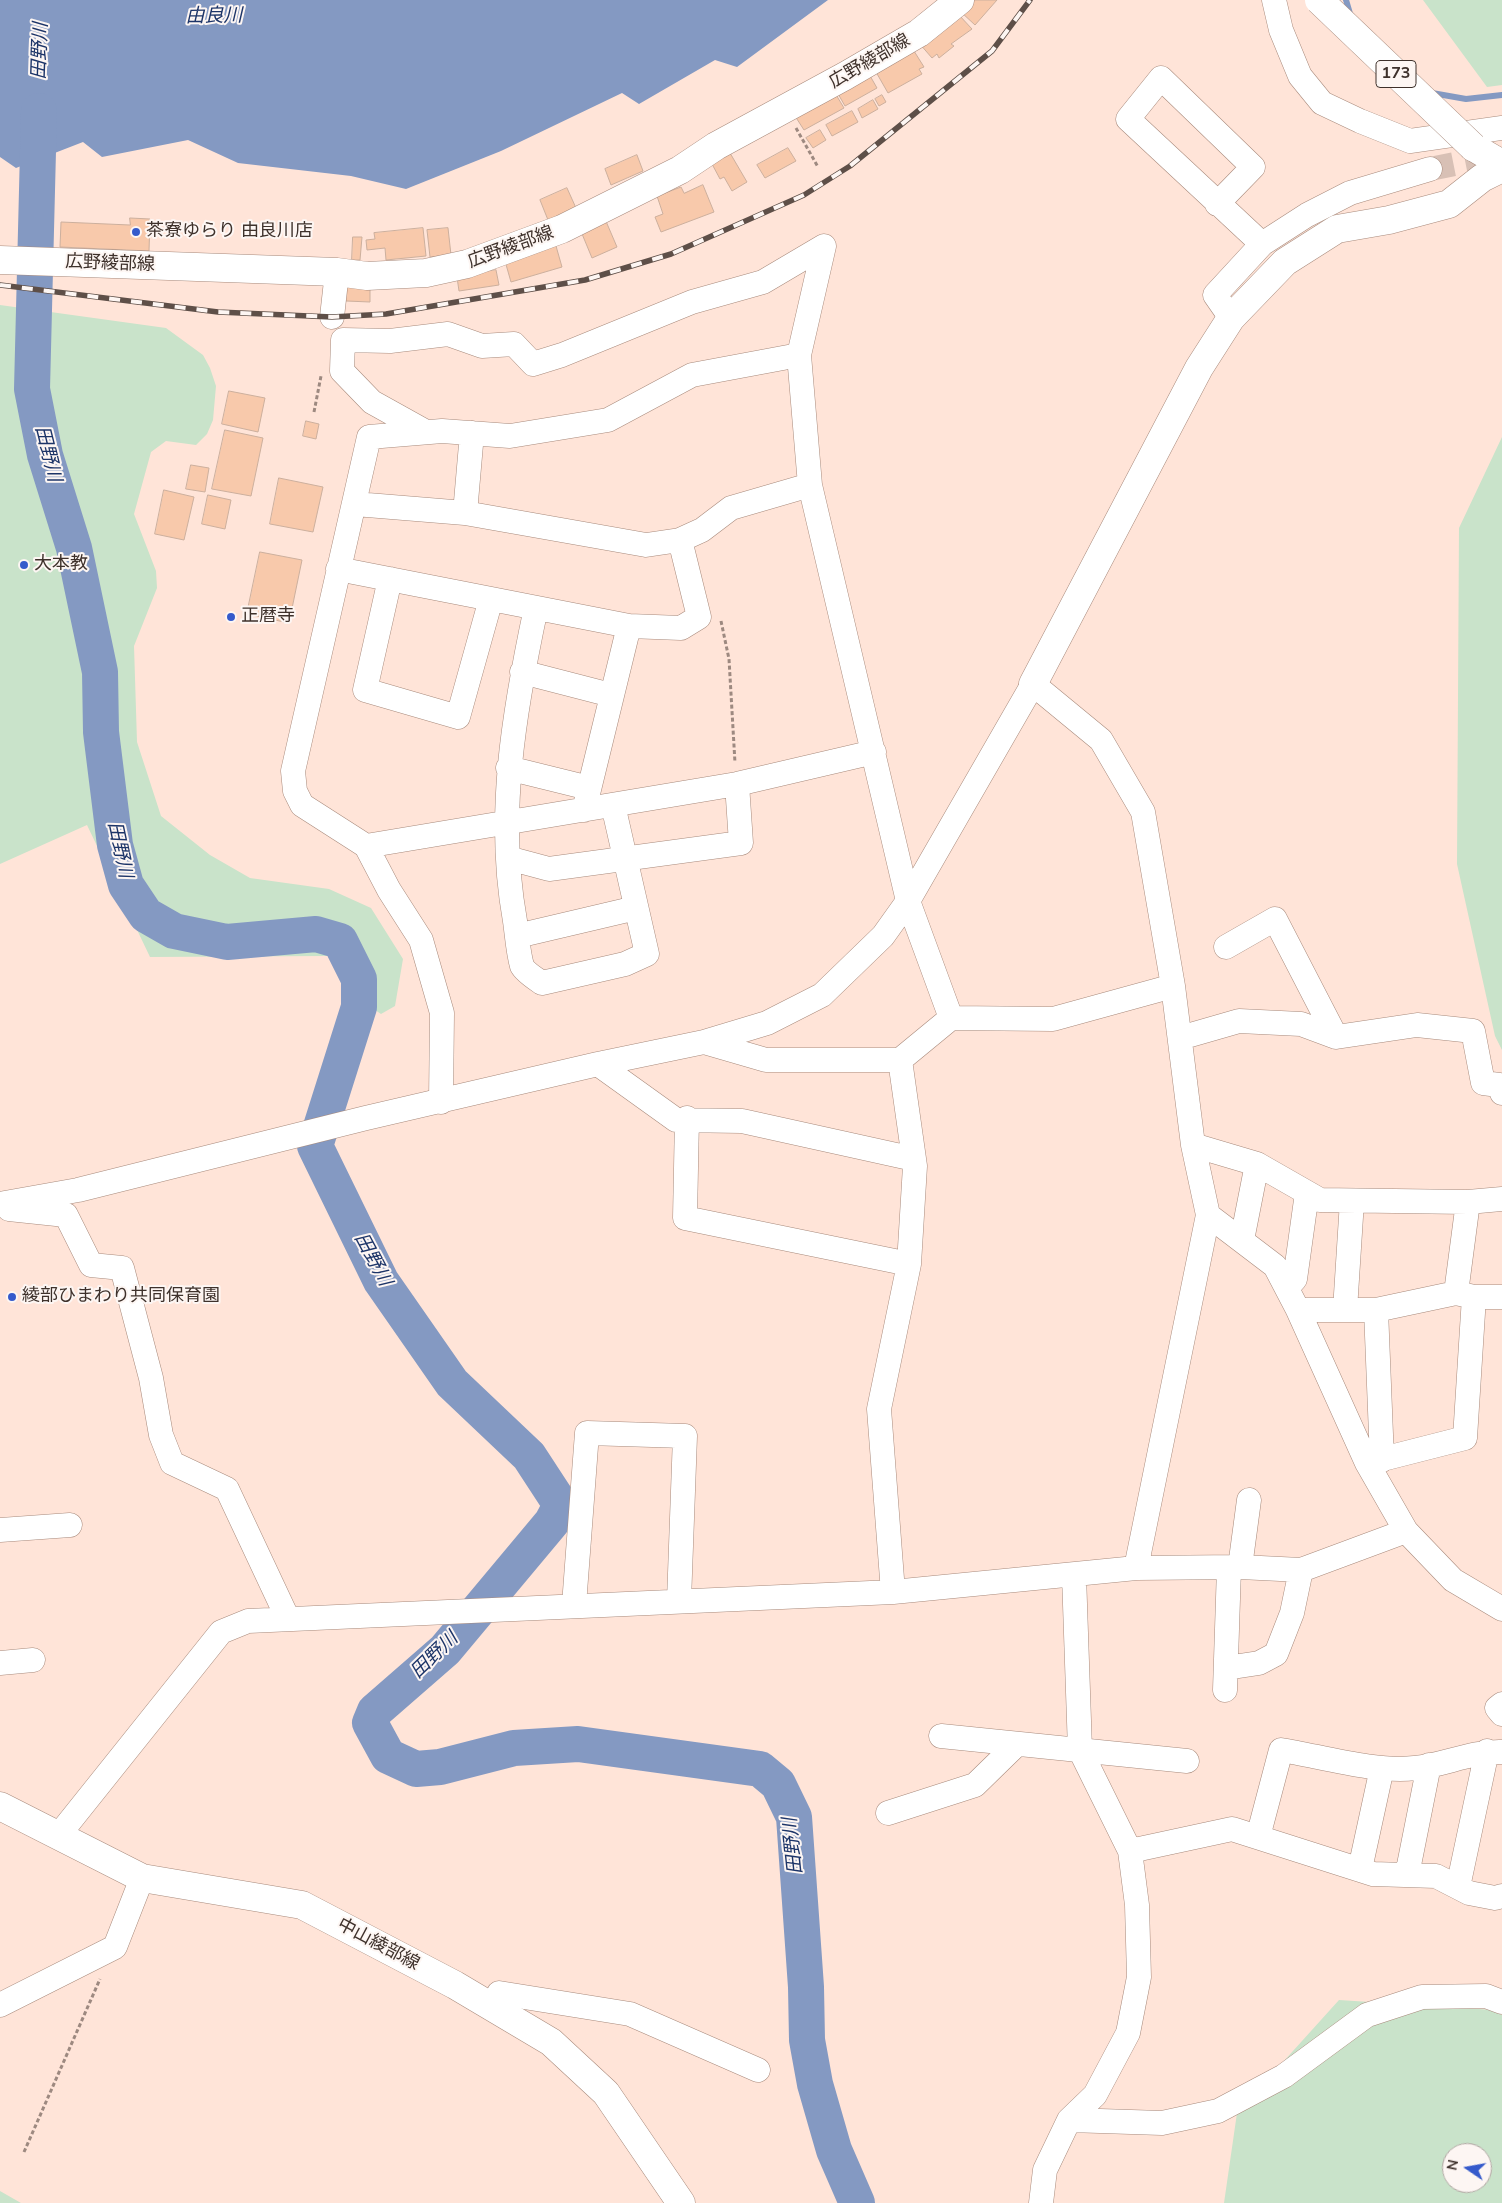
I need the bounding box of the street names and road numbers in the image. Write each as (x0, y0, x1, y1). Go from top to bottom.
street label: 広野綾部線 (826, 30, 914, 94)
road number: 173 (1376, 61, 1416, 88)
street label: 広野綾部線 (465, 222, 557, 274)
street label: 広野綾部線 (65, 252, 155, 276)
street label: 中山綾部線 (333, 1914, 423, 1976)

